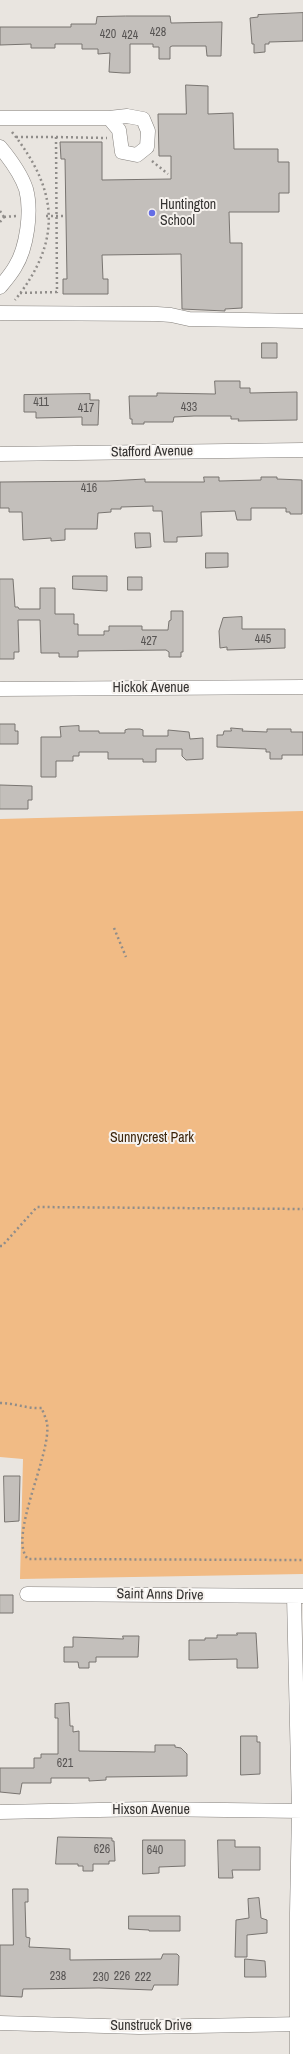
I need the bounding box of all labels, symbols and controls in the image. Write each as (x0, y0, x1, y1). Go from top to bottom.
house number: 428 (150, 26, 166, 40)
house number: 420 (100, 28, 116, 42)
house number: 424 (122, 29, 138, 43)
place label: Huntington School (160, 197, 216, 230)
marker: Huntington School (147, 208, 157, 218)
house number: 411 (33, 396, 49, 410)
house number: 433 (181, 401, 197, 415)
house number: 417 (78, 402, 94, 416)
street label: Stafford Avenue (111, 443, 193, 461)
house number: 416 (81, 482, 97, 496)
house number: 445 (255, 633, 271, 647)
house number: 427 (141, 635, 157, 649)
street label: Hickok Avenue (112, 680, 190, 696)
park label: Sunnycrest Park (110, 1130, 194, 1146)
street label: Saint Anns Drive (116, 1586, 204, 1604)
house number: 621 (57, 1757, 73, 1771)
street label: Hixson Avenue (112, 1802, 190, 1818)
house number: 626 (94, 1843, 110, 1857)
house number: 640 (147, 1844, 163, 1858)
house number: 238 (50, 1970, 66, 1984)
house number: 226 (114, 1970, 130, 1984)
house number: 230 (93, 1971, 109, 1985)
house number: 222 (135, 1971, 151, 1985)
street label: Sunstruck Drive (110, 2018, 192, 2034)

